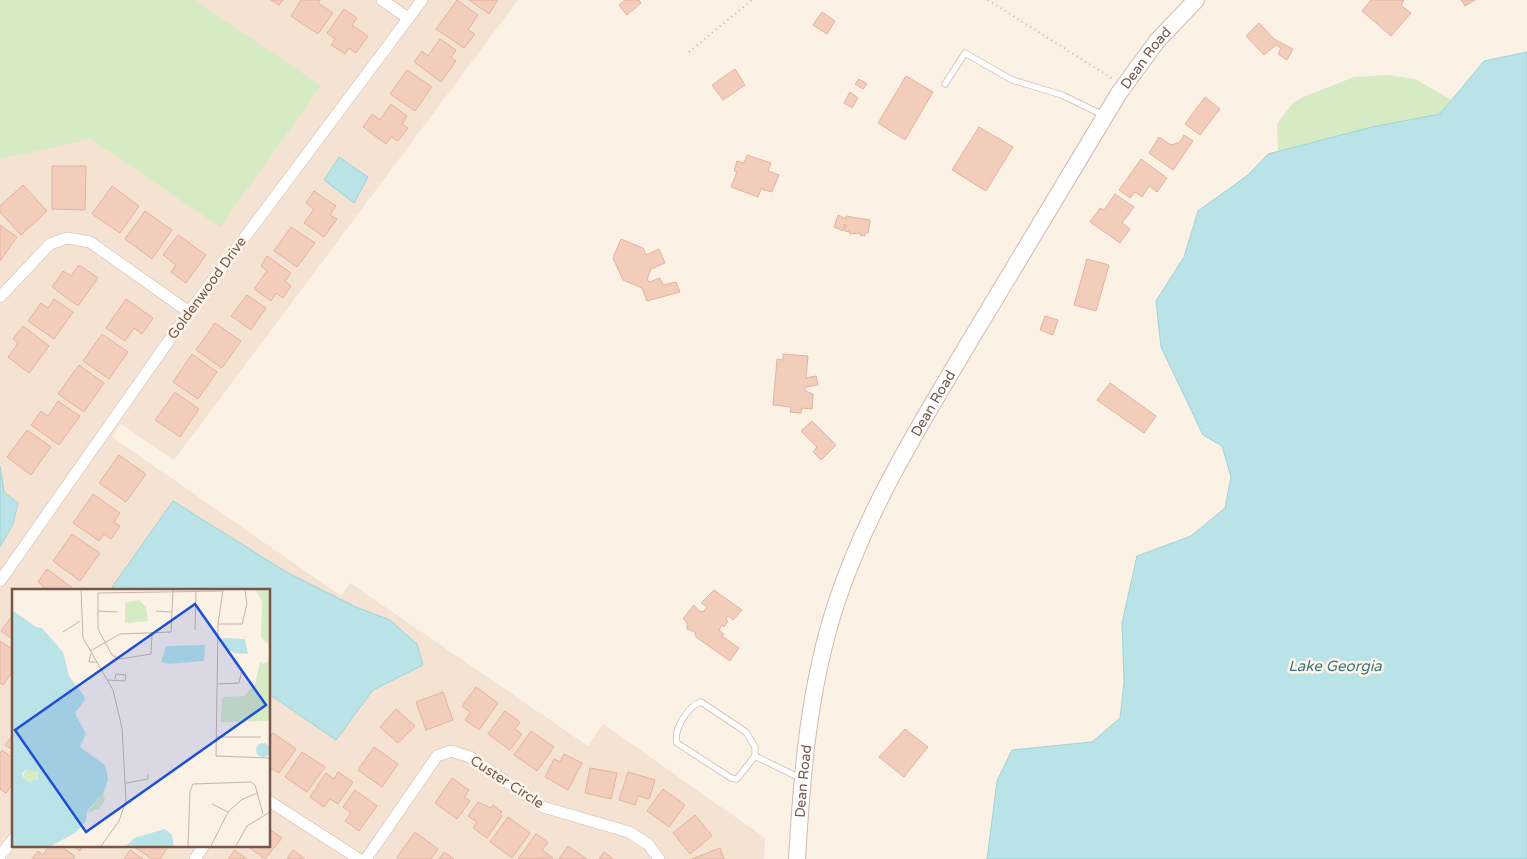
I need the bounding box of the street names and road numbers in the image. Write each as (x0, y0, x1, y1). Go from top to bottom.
street label: Dean Road (1117, 23, 1175, 92)
street label: Goldenwood Drive (164, 233, 250, 343)
street label: Dean Road (907, 367, 959, 439)
street label: Dean Road (791, 744, 815, 818)
street label: Custer Circle (467, 752, 547, 812)

